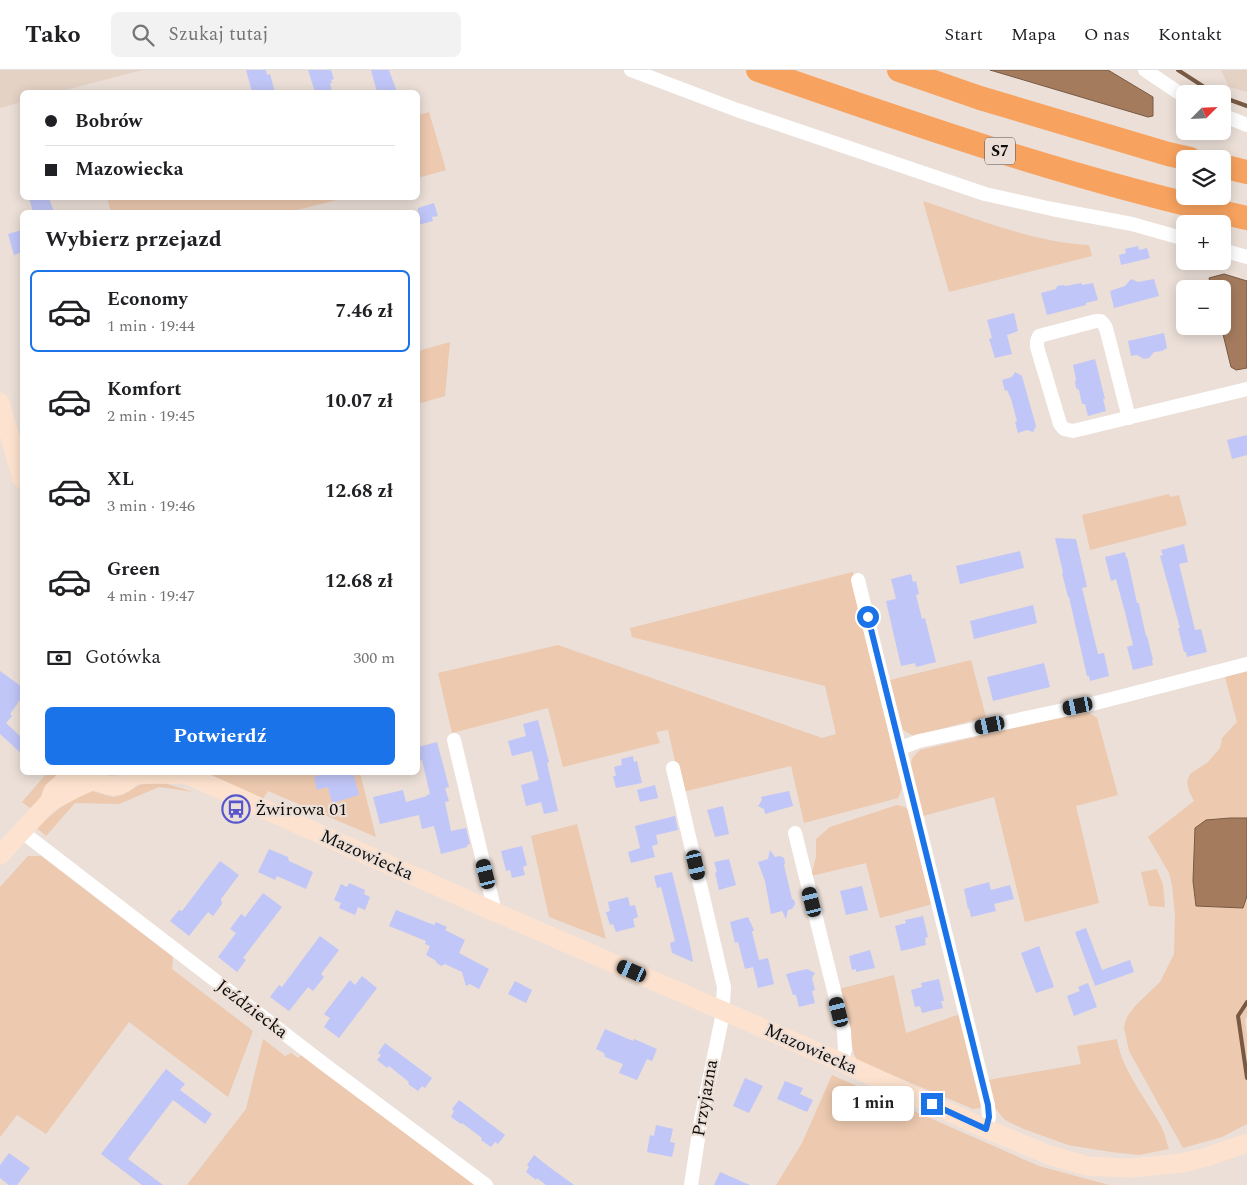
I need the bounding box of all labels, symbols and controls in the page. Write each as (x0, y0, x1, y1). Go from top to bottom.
search box (111, 12, 461, 57)
text: Tako (25, 17, 81, 53)
text: Szukaj tutaj (169, 20, 268, 49)
icon: search (129, 21, 157, 49)
text: Start (944, 21, 983, 48)
text: Mapa (1011, 21, 1056, 48)
text: O nas (1084, 21, 1130, 48)
text: Kontakt (1158, 21, 1222, 48)
north arrow (1176, 85, 1231, 140)
map controls (1176, 85, 1231, 335)
text: Bobrów (75, 107, 142, 136)
road number: S7 (985, 138, 1015, 164)
button: layers (1176, 150, 1231, 205)
text: Mazowiecka (75, 155, 184, 184)
button: + (1176, 215, 1231, 270)
text: Wybierz przejazd (45, 223, 222, 256)
button: − (1176, 280, 1231, 335)
text: Economy (107, 285, 188, 314)
icon: car (47, 289, 92, 334)
text: 7.46 zł (336, 297, 393, 326)
text: 1 min · 19:44 (107, 314, 195, 338)
text: Komfort (107, 375, 182, 404)
icon: car (47, 379, 92, 424)
text: 10.07 zł (325, 387, 393, 416)
text: 2 min · 19:45 (107, 404, 195, 428)
text: XL (107, 465, 134, 494)
icon: car (47, 469, 92, 514)
text: 12.68 zł (325, 477, 393, 506)
text: 3 min · 19:46 (107, 494, 195, 518)
text: Green (107, 555, 160, 584)
icon: car (47, 559, 92, 604)
text: 12.68 zł (325, 567, 393, 596)
text: 4 min · 19:47 (107, 584, 195, 608)
route start (857, 606, 879, 628)
text: Gotówka (85, 643, 161, 672)
icon: cash (45, 644, 73, 672)
text: 300 m (353, 646, 395, 670)
car (1061, 696, 1094, 716)
button: Potwierdź (45, 707, 395, 765)
car (973, 715, 1006, 735)
bus stop icon: Żwirowa 01 (221, 794, 251, 824)
place label: Żwirowa 01 (255, 796, 347, 823)
street label: Mazowiecka (316, 822, 418, 888)
car (685, 849, 706, 881)
car (475, 858, 496, 890)
car (801, 886, 822, 918)
car (615, 958, 648, 984)
street label: Jeździecka (210, 973, 294, 1045)
car (828, 996, 849, 1028)
street label: Mazowiecka (760, 1016, 862, 1082)
street label: Przyjazna (685, 1057, 725, 1139)
callout: 1 min (832, 1086, 914, 1122)
text: 1 min (852, 1091, 894, 1115)
route end (921, 1093, 943, 1115)

